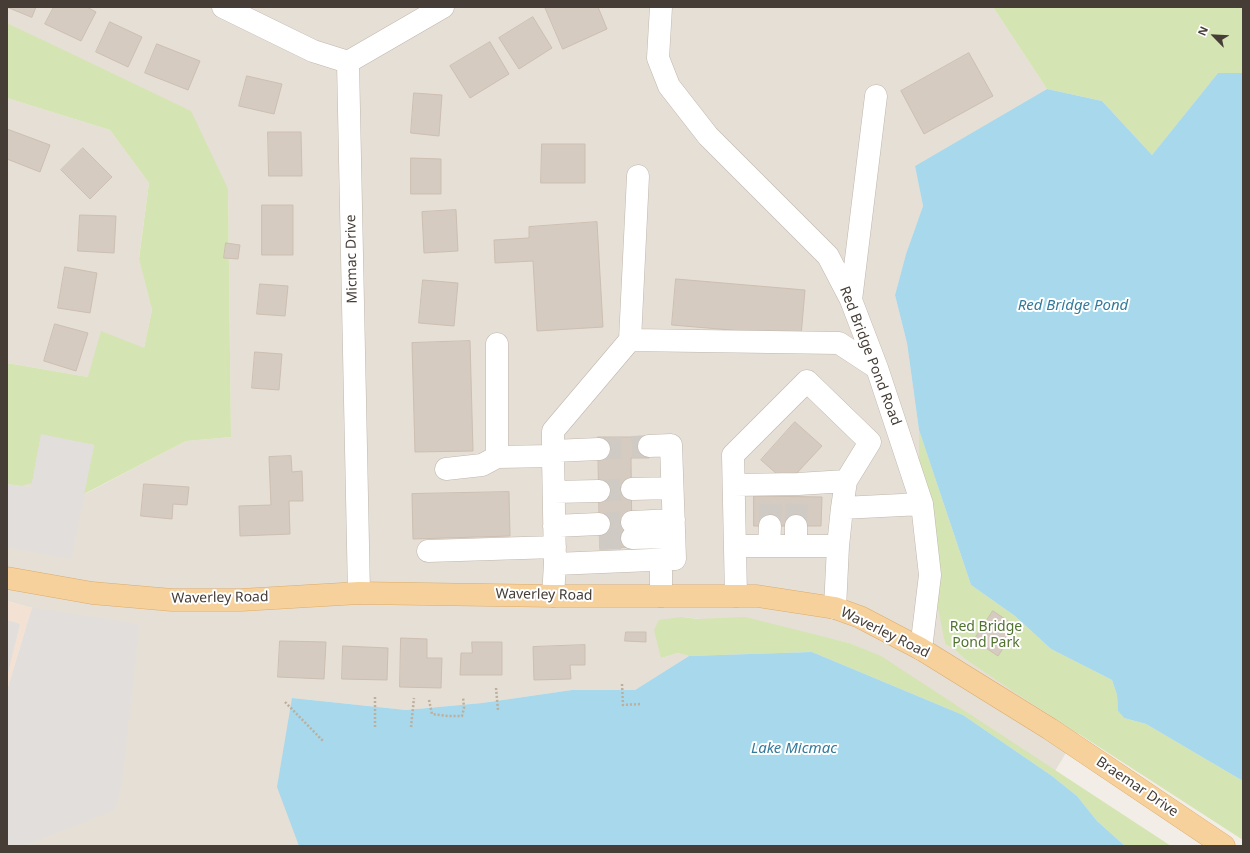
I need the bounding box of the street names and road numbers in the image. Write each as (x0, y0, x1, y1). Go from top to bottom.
street label: Micmac Drive (343, 214, 361, 304)
street label: Red Bridge Pond Road (836, 284, 904, 428)
street label: Waverley Road (495, 586, 593, 604)
street label: Waverley Road (171, 589, 269, 607)
street label: Waverley Road (838, 604, 932, 662)
street label: Braemar Drive (1093, 753, 1181, 821)

